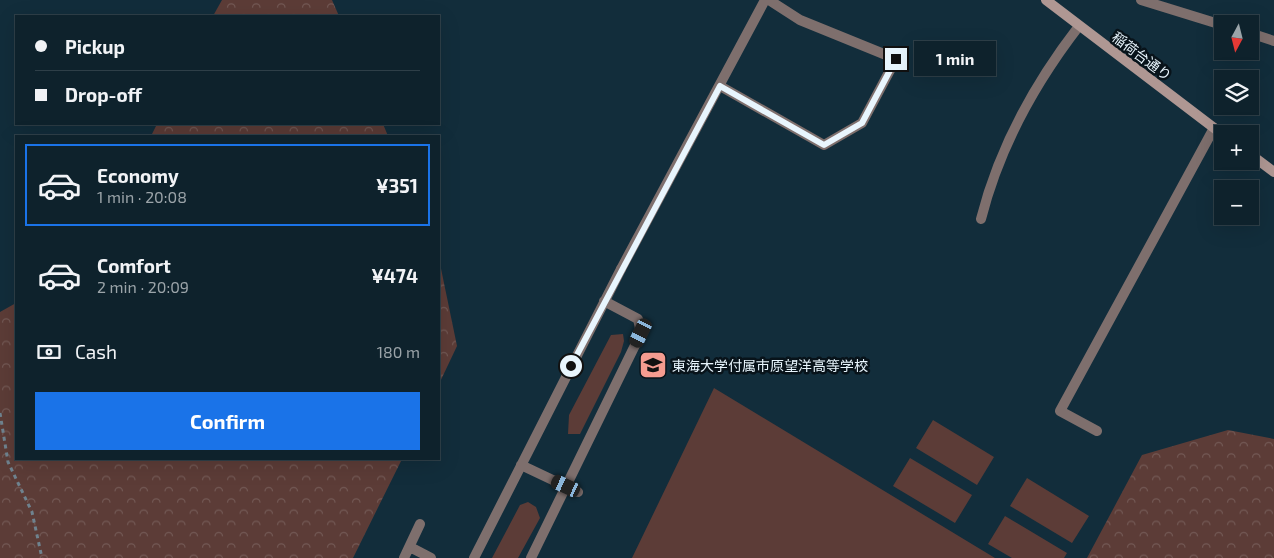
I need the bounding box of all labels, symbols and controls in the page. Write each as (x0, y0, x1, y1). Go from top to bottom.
north arrow (1214, 15, 1259, 60)
map controls (1214, 15, 1259, 225)
street label: 稲荷台通り (1109, 28, 1175, 84)
text: Pickup (65, 35, 125, 58)
callout: 1 min (914, 42, 996, 76)
route end (885, 48, 907, 70)
text: 1 min (936, 49, 974, 68)
button: layers (1214, 70, 1259, 115)
text: Drop-off (65, 83, 142, 106)
button: + (1214, 125, 1259, 170)
icon: car (37, 163, 82, 208)
text: Economy (97, 164, 179, 187)
text: ¥351 (376, 174, 418, 197)
button: − (1214, 180, 1259, 225)
text: 1 min · 20:08 (97, 187, 187, 206)
icon: car (37, 253, 82, 298)
text: Comfort (97, 254, 171, 277)
text: ¥474 (371, 264, 418, 287)
text: 2 min · 20:09 (97, 277, 189, 296)
car (627, 316, 654, 350)
icon: cash (35, 338, 63, 366)
text: Cash (75, 340, 117, 363)
text: 180 m (377, 342, 420, 361)
school or university icon: 東海大学付属市原望洋高等学校 (638, 350, 668, 380)
route start (560, 355, 582, 377)
place label: 東海大学付属市原望洋高等学校 (672, 357, 868, 374)
button: Confirm (35, 392, 420, 450)
car (549, 473, 582, 499)

